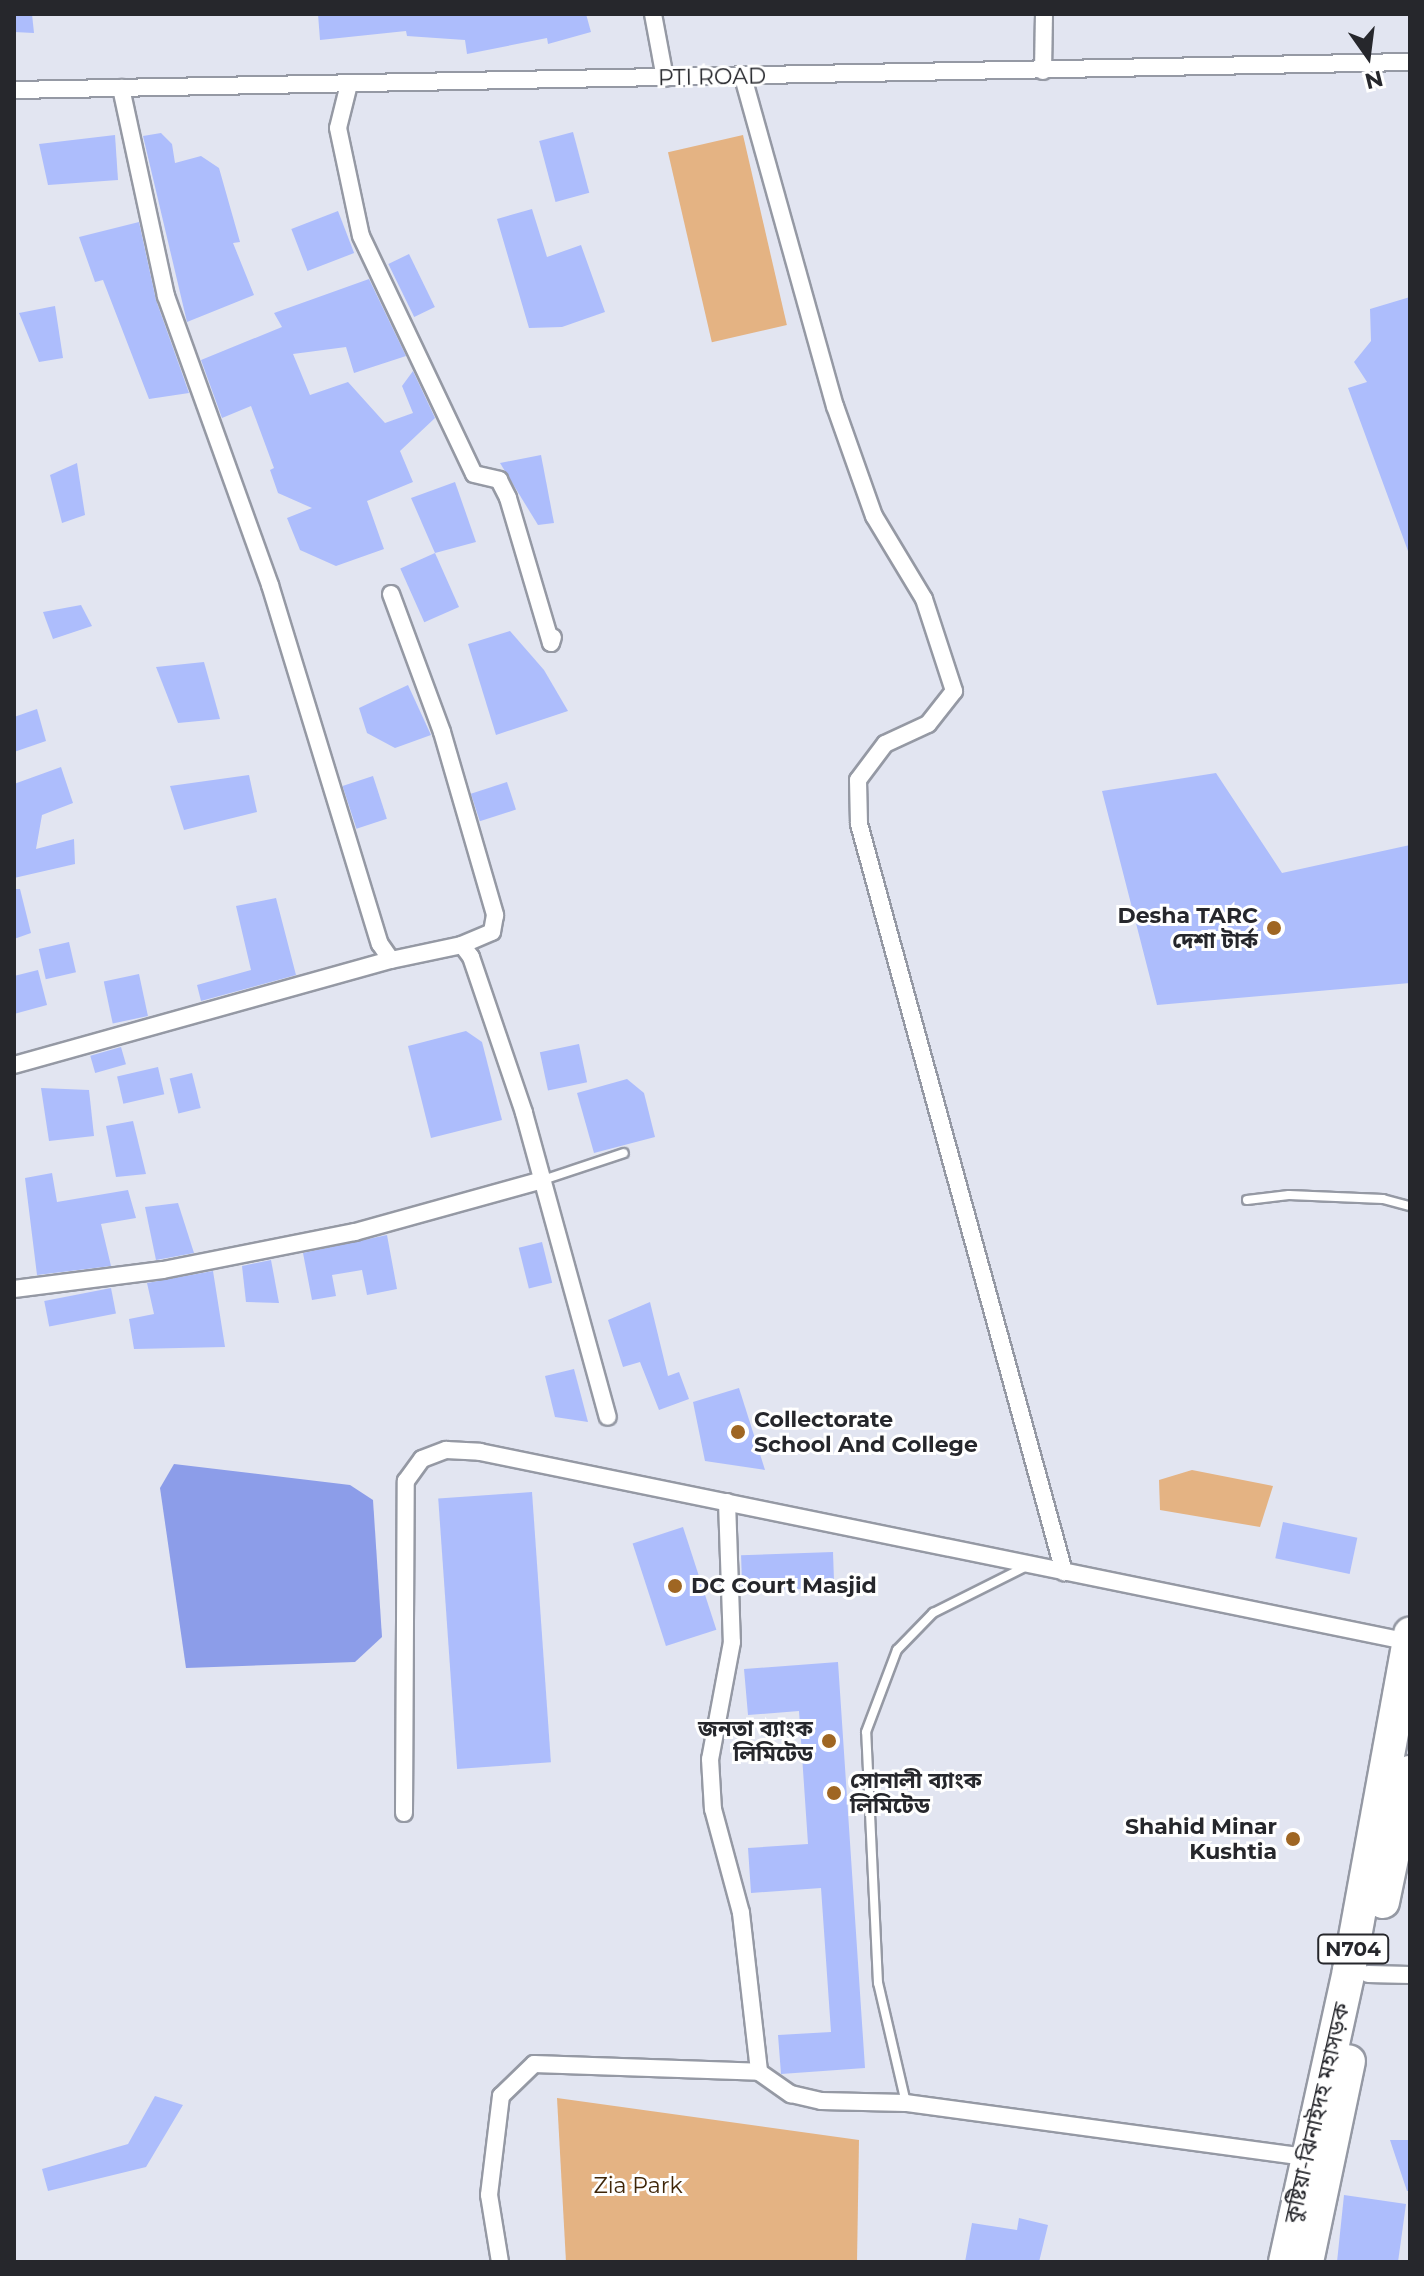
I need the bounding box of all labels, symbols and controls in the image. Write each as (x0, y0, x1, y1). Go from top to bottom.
north arrow (1328, 16, 1408, 96)
street label: PTI ROAD (658, 63, 766, 91)
text: N (1362, 65, 1386, 95)
place label: Desha TARC দেশা টার্ক (1117, 902, 1258, 954)
marker: Desha TARC দেশা টার্ক (1265, 919, 1283, 937)
place label: Collectorate School And College (754, 1406, 978, 1458)
marker: Collectorate School And College (729, 1423, 747, 1441)
place label: DC Court Masjid (691, 1573, 877, 1599)
marker: DC Court Masjid (666, 1577, 684, 1595)
place label: জনতা ব্যাংক লিমিটেড (698, 1715, 813, 1766)
marker: জনতা ব্যাংক লিমিটেড (820, 1732, 838, 1750)
place label: সোনালী ব্যাংক লিমিটেড (850, 1767, 982, 1818)
marker: সোনালী ব্যাংক লিমিটেড (825, 1784, 843, 1802)
place label: Shahid Minar Kushtia (1125, 1813, 1277, 1864)
marker: Shahid Minar Kushtia (1284, 1830, 1302, 1848)
road number: N704 (1317, 1933, 1389, 1965)
street label: কুষ্টিয়া-ঝিনাইদহ মহাসড়ক (1279, 2000, 1355, 2226)
park label: Zia Park (593, 2173, 683, 2199)

